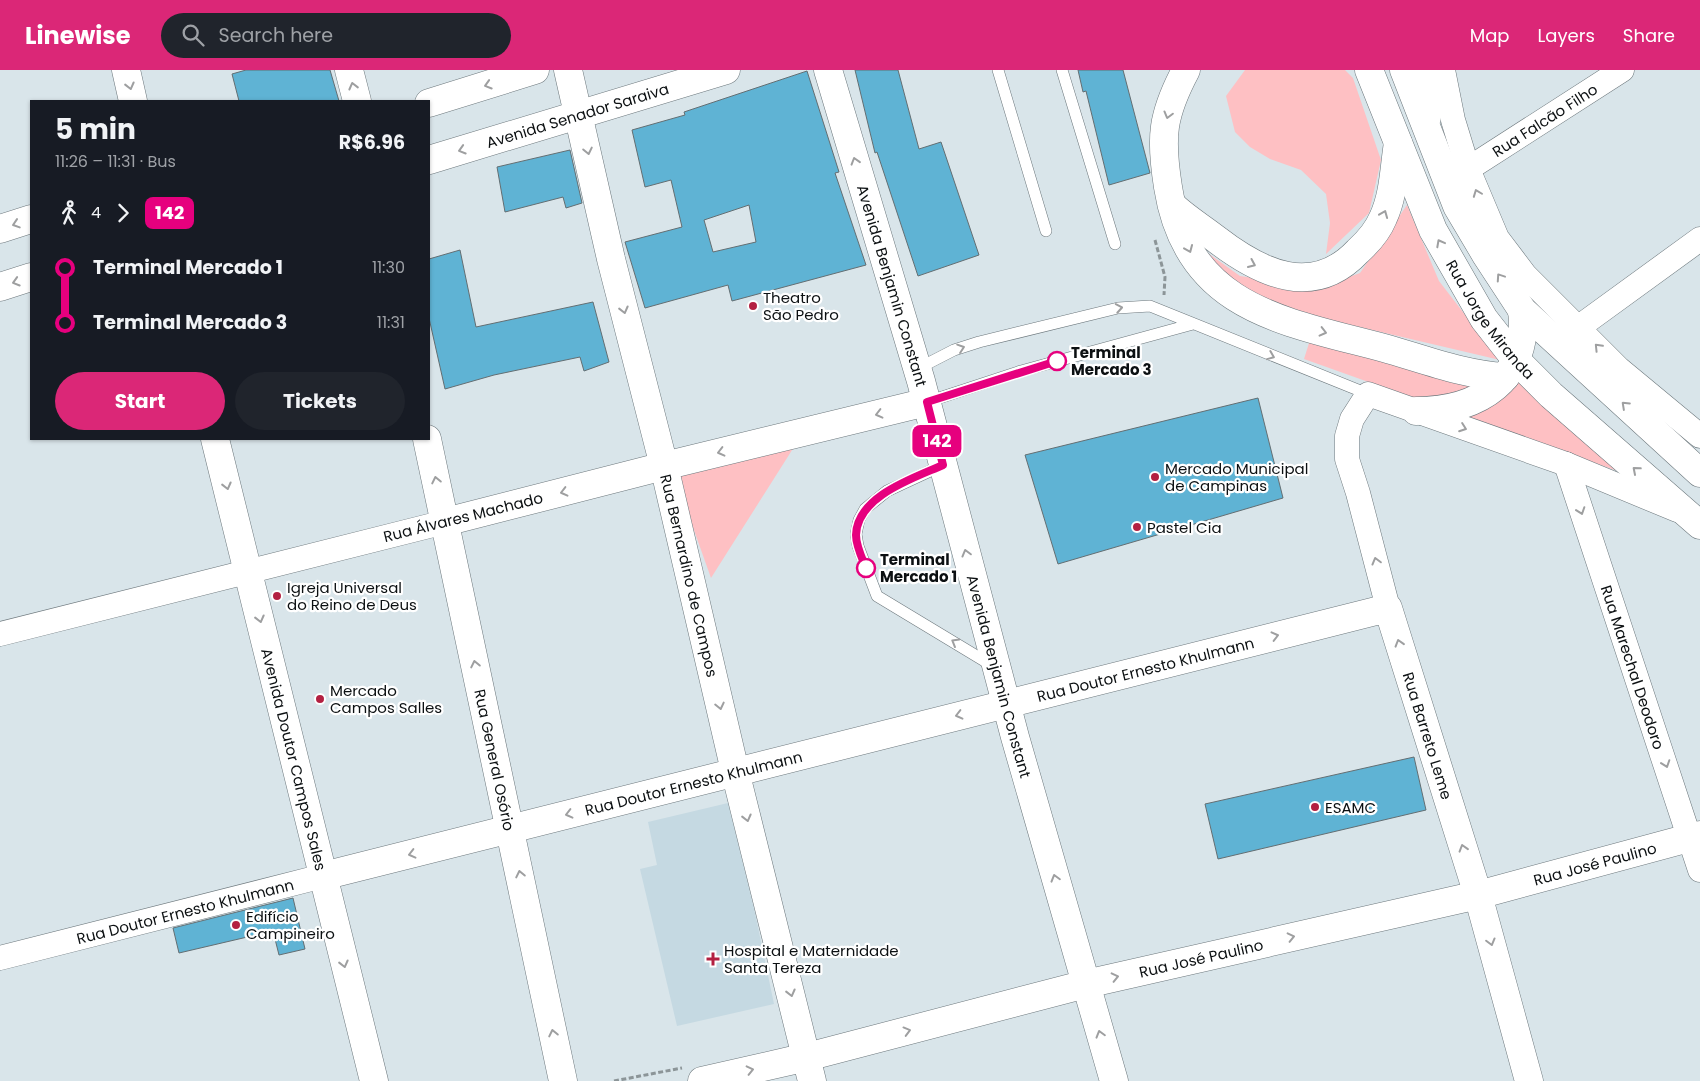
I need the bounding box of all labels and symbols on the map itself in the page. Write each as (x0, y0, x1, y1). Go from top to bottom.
street label: Avenida Senador Saraiva (484, 77, 671, 153)
street label: Rua Falcão Filho (1488, 78, 1601, 161)
one-way arrow (485, 79, 493, 89)
one-way arrow (124, 81, 135, 90)
one-way arrow (348, 81, 359, 90)
one-way arrow (1163, 111, 1173, 119)
one-way arrow (458, 144, 466, 154)
one-way arrow (582, 147, 593, 156)
one-way arrow (851, 158, 861, 166)
street label: Avenida Benjamin Constant (852, 182, 932, 389)
one-way arrow (1473, 190, 1483, 198)
one-way arrow (1378, 210, 1388, 219)
one-way arrow (12, 218, 20, 228)
one-way arrow (1437, 240, 1447, 249)
one-way arrow (1183, 244, 1194, 253)
street label: Rua Jorge Miranda (1442, 256, 1540, 384)
one-way arrow (1247, 257, 1256, 268)
one-way arrow (1497, 273, 1506, 282)
one-way arrow (12, 277, 20, 287)
place label: Theatro São Pedro (763, 287, 839, 325)
marker: Theatro São Pedro (747, 300, 759, 312)
one-way arrow (1114, 304, 1123, 314)
one-way arrow (618, 305, 629, 314)
one-way arrow (1318, 326, 1327, 337)
place label: Terminal Mercado 3 (1071, 342, 1152, 380)
one-way arrow (1595, 343, 1604, 352)
one-way arrow (956, 344, 965, 354)
one-way arrow (1266, 350, 1275, 360)
marker: Terminal Mercado 3 (1047, 351, 1067, 371)
one-way arrow (1622, 402, 1631, 411)
one-way arrow (875, 408, 884, 419)
one-way arrow (1459, 422, 1467, 432)
line badge: 142 (908, 425, 966, 457)
one-way arrow (717, 446, 726, 457)
place label: Mercado Municipal de Campinas (1165, 458, 1308, 496)
one-way arrow (1633, 467, 1642, 476)
marker: Mercado Municipal de Campinas (1149, 471, 1161, 483)
street label: Rua Bernardino de Campos (656, 472, 723, 679)
one-way arrow (431, 476, 442, 485)
one-way arrow (221, 481, 231, 490)
one-way arrow (560, 486, 568, 496)
street label: Rua Álvares Machado (381, 487, 545, 547)
one-way arrow (1575, 506, 1585, 514)
place label: Pastel Cia (1147, 517, 1222, 538)
marker: Pastel Cia (1131, 521, 1143, 533)
place label: Terminal Mercado 1 (880, 549, 957, 587)
one-way arrow (961, 549, 972, 558)
one-way arrow (1371, 556, 1382, 565)
marker: Terminal Mercado 1 (856, 558, 876, 578)
street label: Avenida Benjamin Constant (962, 572, 1037, 780)
place label: Igreja Universal do Reino de Deus (287, 577, 417, 615)
street label: Rua Marechal Deodoro (1596, 582, 1670, 752)
marker: Igreja Universal do Reino de Deus (271, 590, 283, 602)
one-way arrow (254, 614, 265, 623)
one-way arrow (1270, 631, 1279, 642)
street label: Rua Doutor Ernesto Khulmann (1035, 632, 1256, 706)
one-way arrow (951, 639, 960, 649)
one-way arrow (1394, 639, 1404, 647)
street label: Avenida Doutor Campos Sales (257, 646, 332, 873)
one-way arrow (470, 660, 481, 668)
street label: Rua Barreto Leme (1398, 669, 1458, 802)
place label: Mercado Campos Salles (330, 680, 442, 718)
street label: Rua General Osório (470, 687, 520, 833)
marker: Mercado Campos Salles (314, 693, 326, 705)
one-way arrow (714, 701, 725, 710)
one-way arrow (955, 709, 964, 720)
street label: Rua Doutor Ernesto Khulmann (583, 745, 804, 820)
one-way arrow (1660, 760, 1670, 768)
place label: ESAMC (1325, 797, 1376, 818)
marker: ESAMC (1309, 801, 1321, 813)
one-way arrow (565, 808, 574, 819)
one-way arrow (741, 814, 752, 823)
street label: Rua José Paulino (1531, 837, 1659, 890)
one-way arrow (1458, 844, 1468, 853)
one-way arrow (407, 848, 416, 859)
one-way arrow (515, 870, 526, 879)
street label: Rua Doutor Ernesto Khulmann (74, 873, 296, 949)
one-way arrow (1051, 874, 1061, 883)
place label: Edifício Campineiro (246, 906, 335, 944)
marker: Edifício Campineiro (230, 919, 242, 931)
one-way arrow (1286, 932, 1295, 943)
street label: Rua José Paulino (1137, 934, 1265, 982)
one-way arrow (1485, 937, 1495, 945)
place label: Hospital e Maternidade Santa Tereza (724, 940, 899, 978)
marker: Hospital e Maternidade Santa Tereza (706, 952, 720, 966)
one-way arrow (339, 959, 349, 967)
one-way arrow (1111, 972, 1120, 983)
one-way arrow (785, 988, 796, 997)
one-way arrow (903, 1026, 912, 1037)
one-way arrow (548, 1029, 559, 1038)
one-way arrow (1096, 1031, 1106, 1039)
one-way arrow (745, 1065, 754, 1076)

